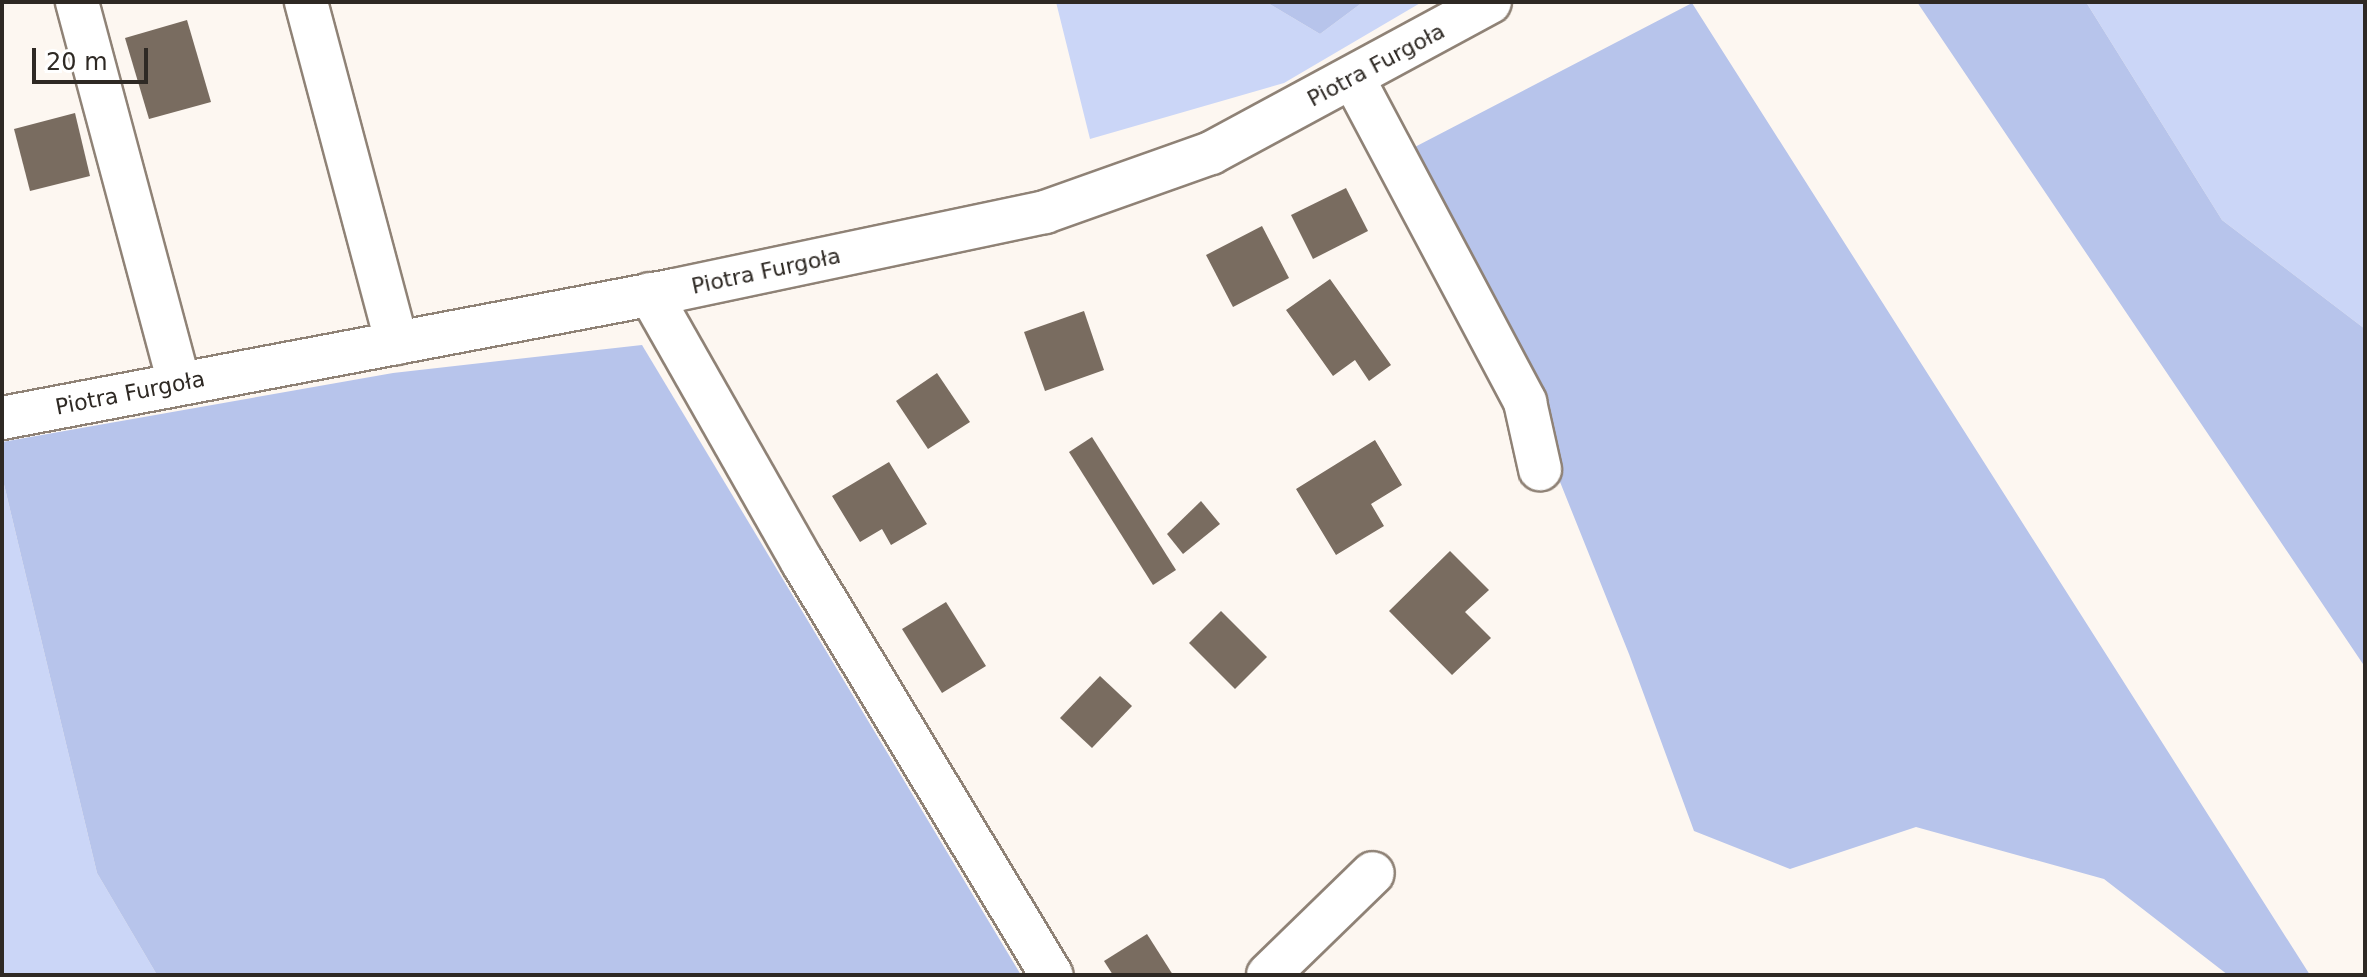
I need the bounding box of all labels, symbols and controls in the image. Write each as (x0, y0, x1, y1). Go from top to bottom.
street label: Piotra Furgoła (1303, 18, 1449, 112)
scale bar (36, 32, 152, 82)
text: 20 m (46, 48, 108, 76)
street label: Piotra Furgoła (689, 242, 843, 300)
street label: Piotra Furgoła (53, 366, 207, 420)

